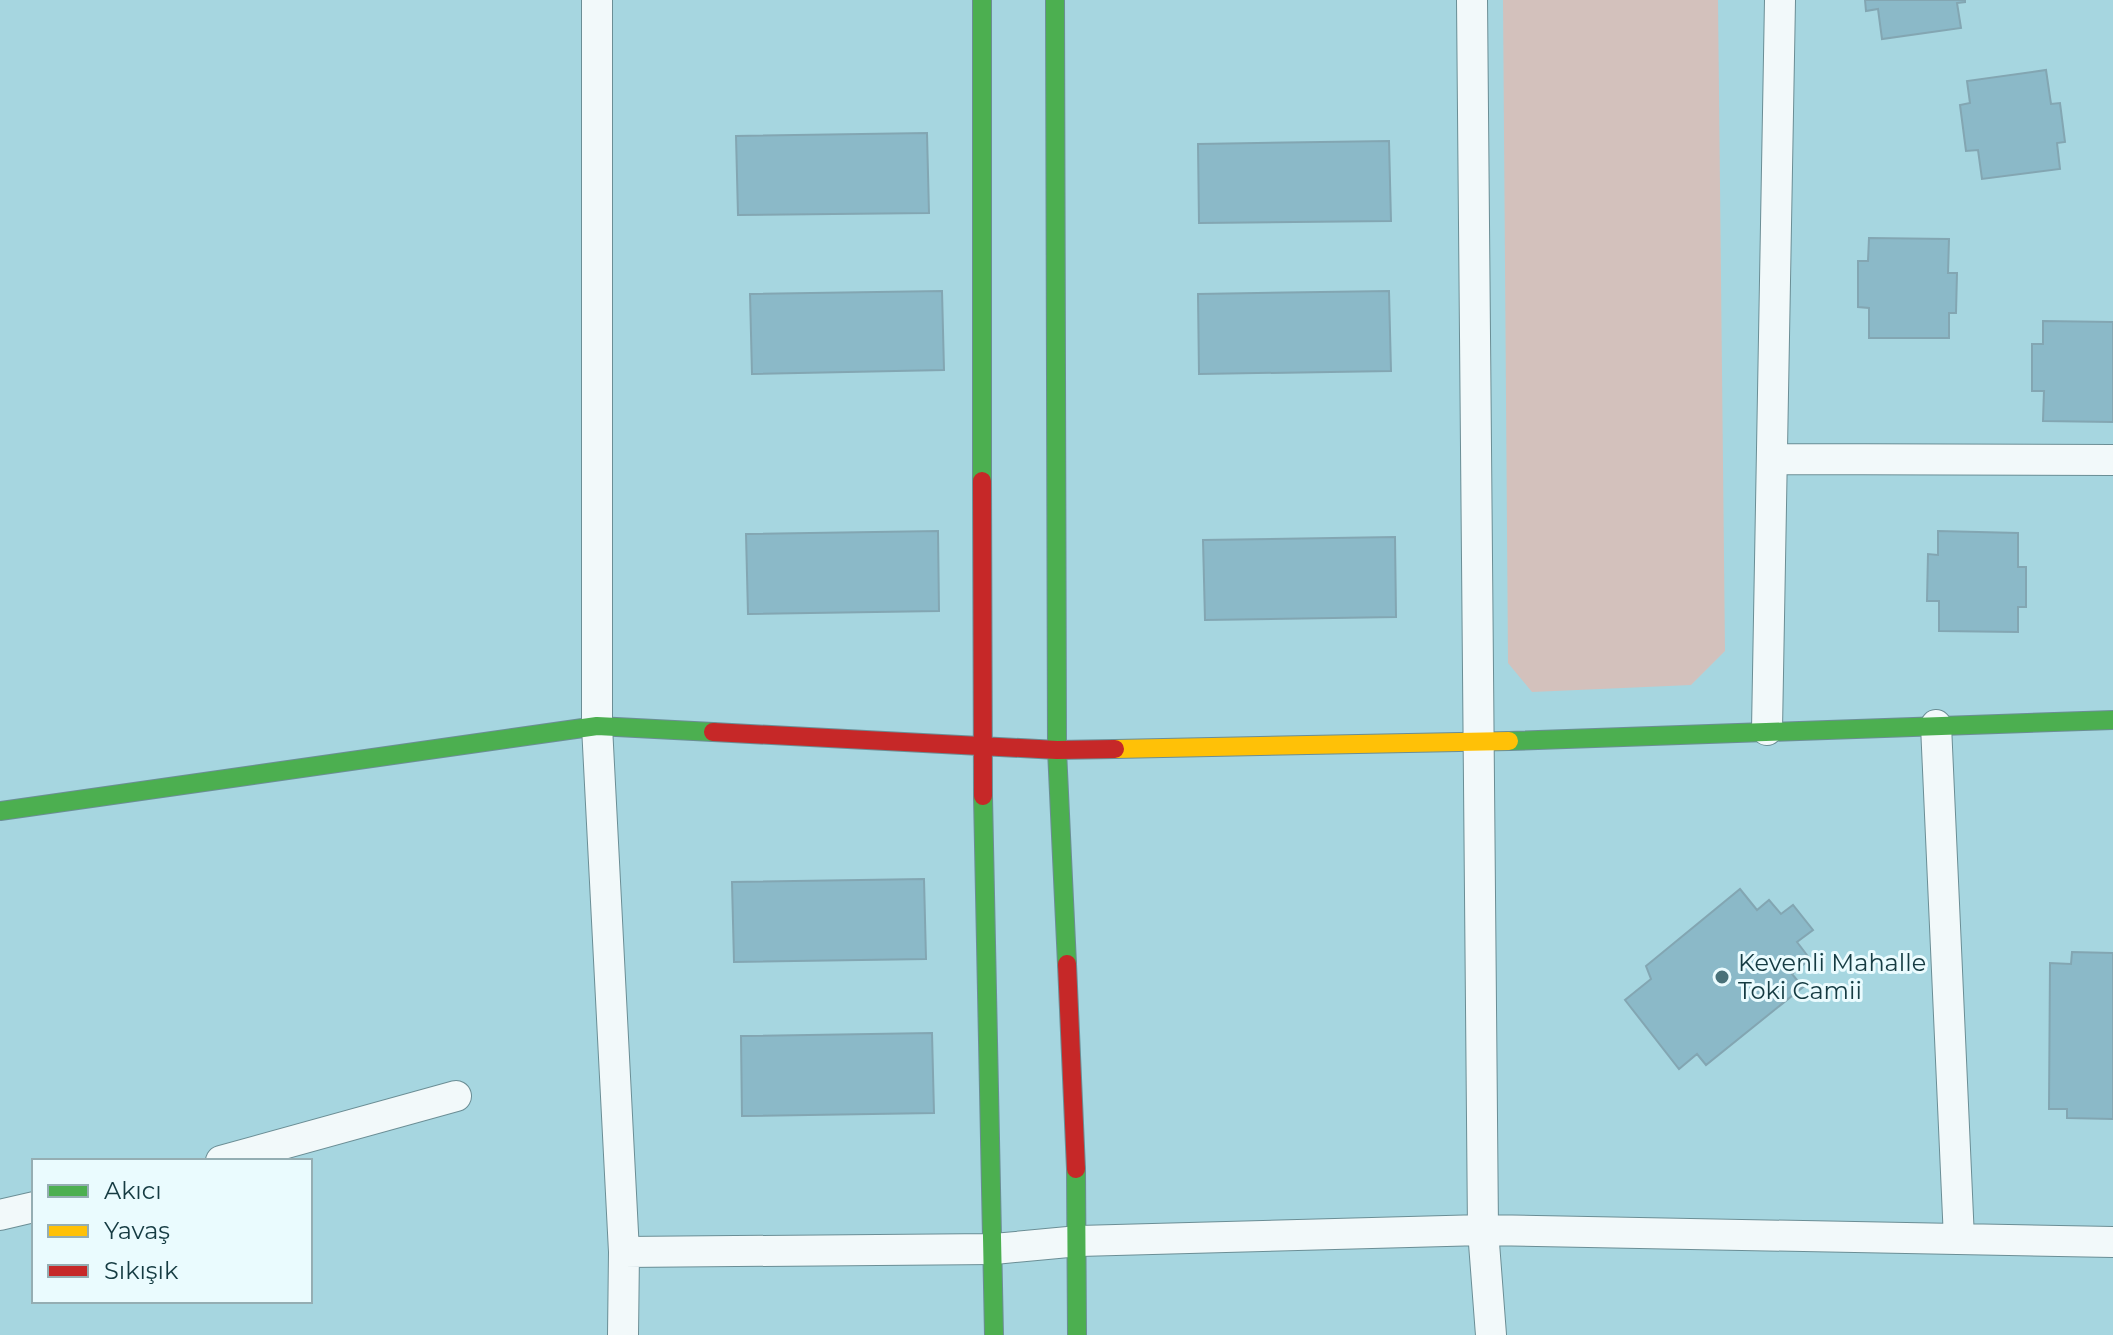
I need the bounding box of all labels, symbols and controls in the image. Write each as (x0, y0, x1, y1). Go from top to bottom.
place label: Kevenli Mahalle Toki Camii (1738, 948, 1926, 1005)
marker: Kevenli Mahalle Toki Camii (1713, 968, 1731, 986)
legend (32, 1159, 312, 1303)
text: Akıcı (104, 1176, 162, 1205)
text: Yavaş (104, 1216, 170, 1245)
text: Sıkışık (104, 1256, 179, 1285)

